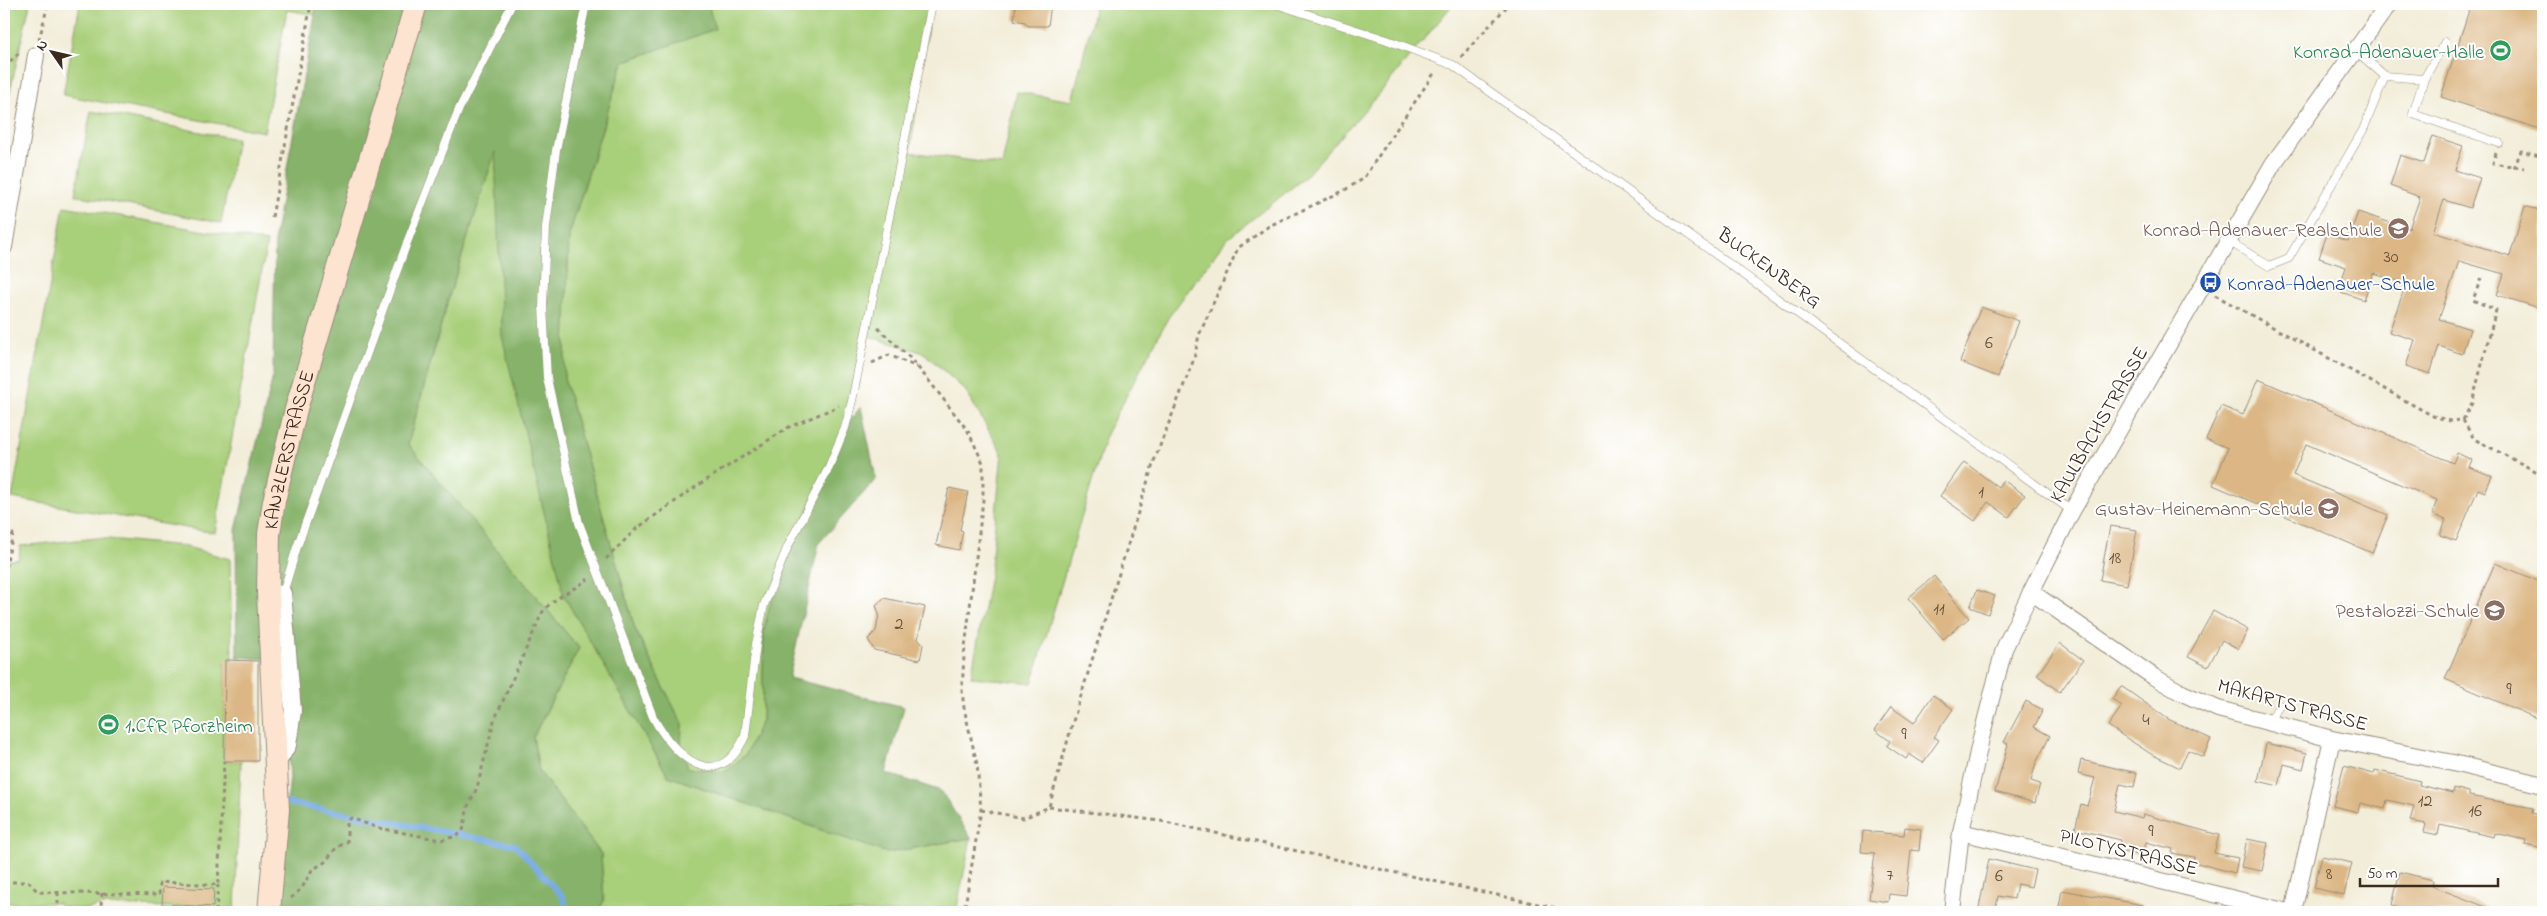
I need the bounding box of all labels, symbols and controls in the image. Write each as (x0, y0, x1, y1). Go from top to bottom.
north arrow (28, 28, 78, 78)
text: N (31, 36, 54, 55)
place label: Konrad-Adenauer-Halle (2293, 39, 2484, 68)
sports icon: Konrad-Adenauer-Halle (2488, 39, 2512, 63)
place label: Konrad-Adenauer-Realschule (2143, 217, 2382, 246)
school or university icon: Konrad-Adenauer-Realschule (2386, 217, 2410, 241)
street label: BUCKENBERG (1710, 221, 1826, 317)
house number: 30 (2383, 245, 2399, 271)
bus stop icon: Konrad-Adenauer-Schule (2199, 271, 2223, 295)
place label: Konrad-Adenauer-Schule (2227, 271, 2435, 300)
house number: 6 (1985, 331, 1993, 357)
street label: KAULBACHSTRASSE (2044, 342, 2157, 509)
street label: KANZLERSTRASSE (258, 367, 324, 532)
house number: 1 (1978, 480, 1984, 506)
place label: Gustav-Heinemann-Schule (2095, 496, 2313, 525)
school or university icon: Gustav-Heinemann-Schule (2317, 496, 2341, 520)
house number: 18 (2109, 546, 2121, 572)
house number: 11 (1933, 597, 1945, 623)
place label: Pestalozzi-Schule (2335, 598, 2479, 627)
school or university icon: Pestalozzi-Schule (2483, 598, 2507, 622)
house number: 2 (895, 612, 904, 638)
street label: MAKARTSTRASSE (2214, 672, 2371, 740)
house number: 9 (2506, 677, 2512, 703)
house number: 4 (2142, 708, 2150, 734)
sports icon: 1.CfR Pforzheim (97, 713, 121, 737)
place label: 1.CfR Pforzheim (125, 713, 253, 742)
house number: 9 (1901, 722, 1907, 748)
house number: 12 (2418, 789, 2432, 815)
house number: 16 (2468, 799, 2482, 825)
house number: 9 (2148, 819, 2154, 845)
street label: PILOTYSTRASSE (2056, 822, 2201, 885)
scale bar (2360, 856, 2497, 888)
house number: 8 (2326, 862, 2333, 888)
house number: 7 (1886, 863, 1894, 889)
text: 50 m (2367, 863, 2398, 885)
house number: 6 (1995, 864, 2003, 890)

